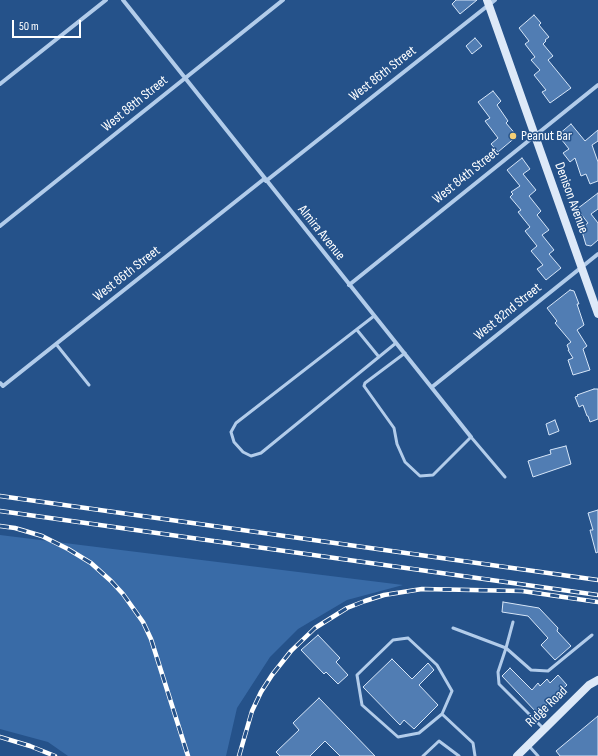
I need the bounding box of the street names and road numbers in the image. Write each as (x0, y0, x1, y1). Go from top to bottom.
street label: West 86th Street (346, 43, 420, 105)
street label: West 88th Street (98, 72, 172, 136)
street label: West 84th Street (430, 144, 502, 208)
street label: Denison Avenue (550, 160, 592, 236)
street label: Almira Avenue (294, 202, 348, 264)
street label: West 86th Street (90, 243, 164, 305)
street label: West 82nd Street (471, 280, 545, 344)
street label: Ridge Road (523, 683, 571, 731)

